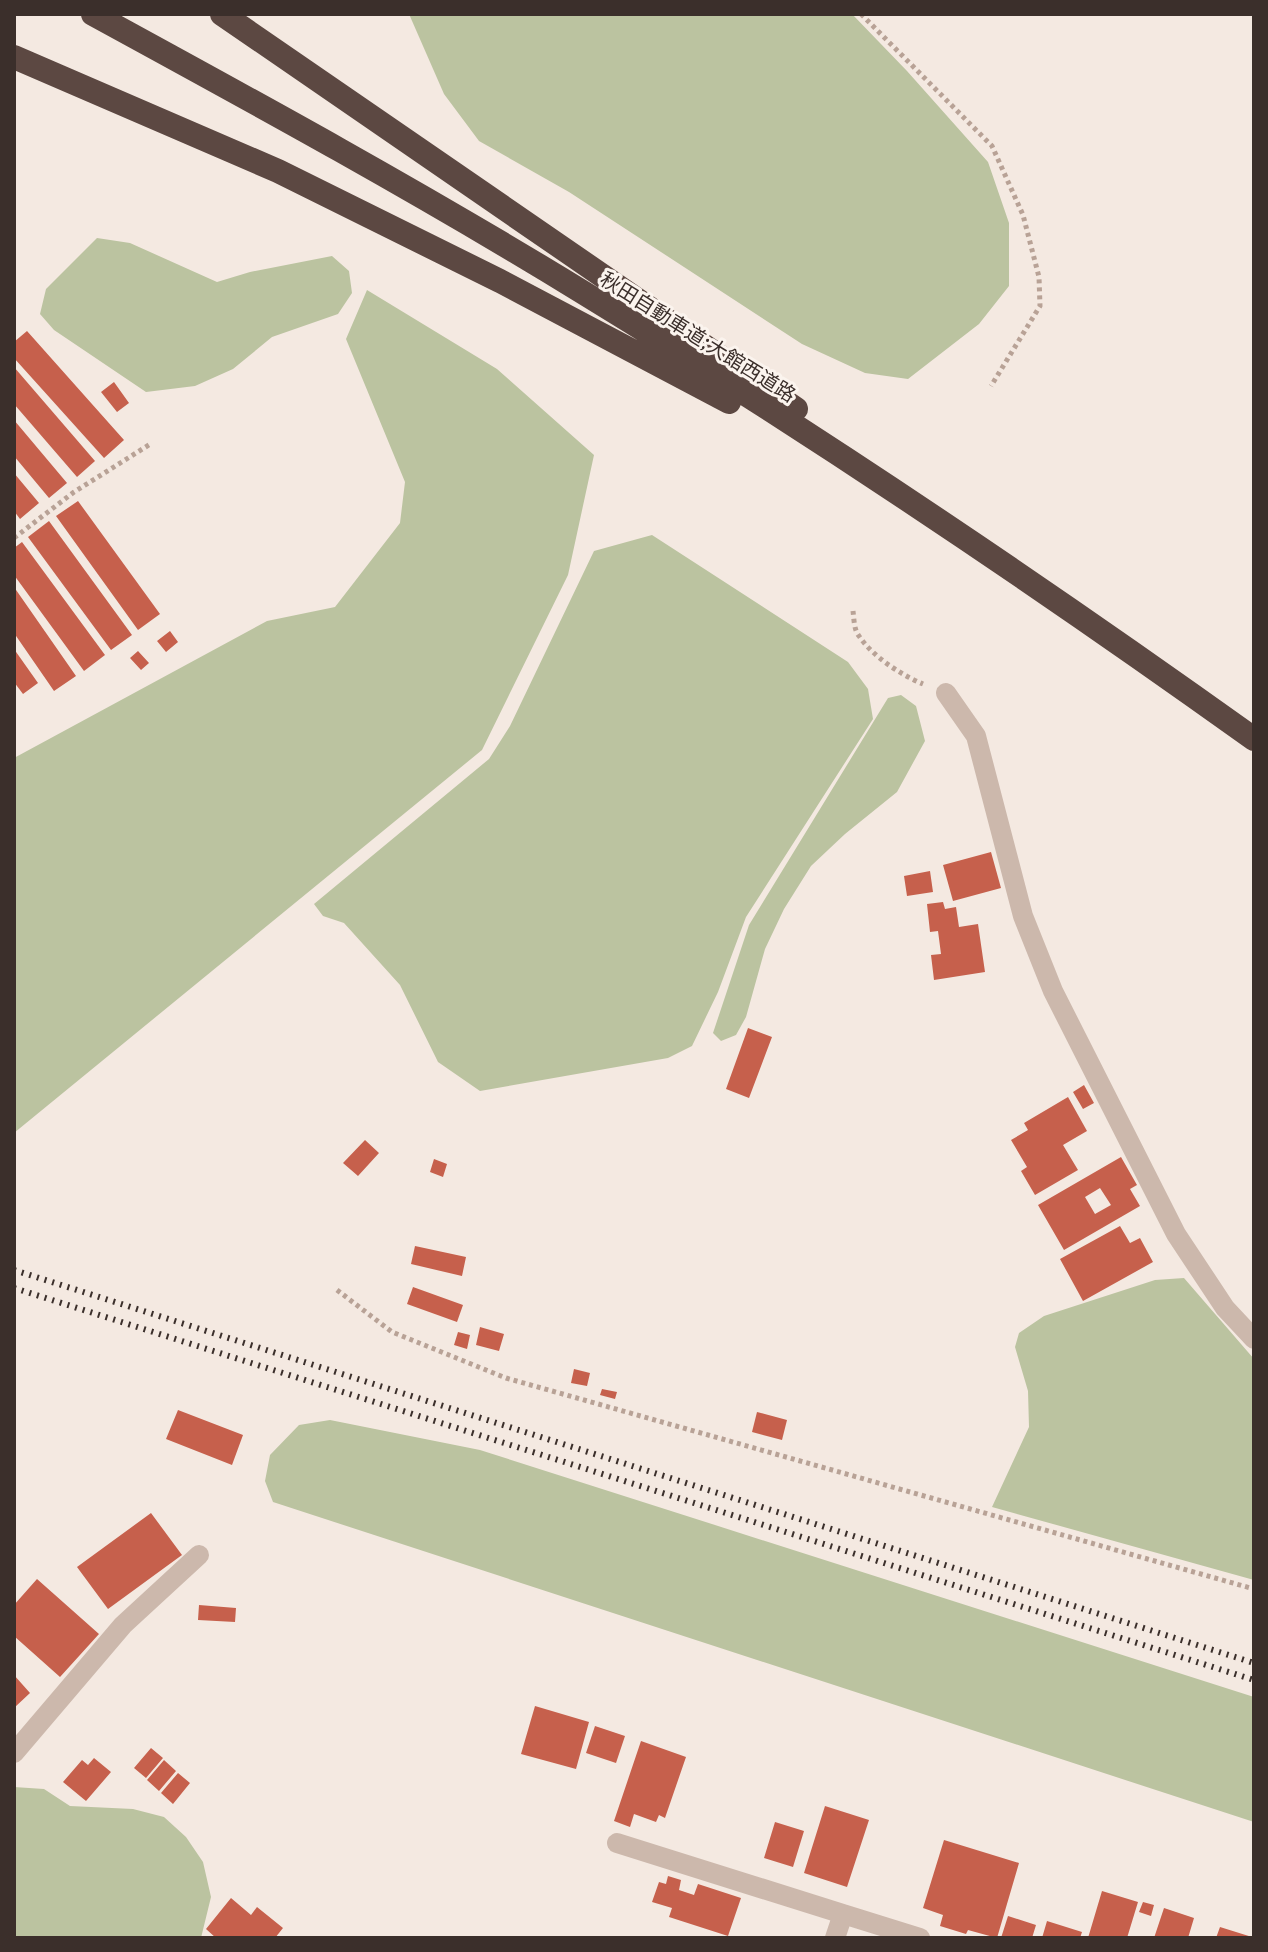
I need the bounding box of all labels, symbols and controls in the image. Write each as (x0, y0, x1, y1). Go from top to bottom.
street label: 秋田自動車道;大館西道路 (595, 265, 801, 408)

